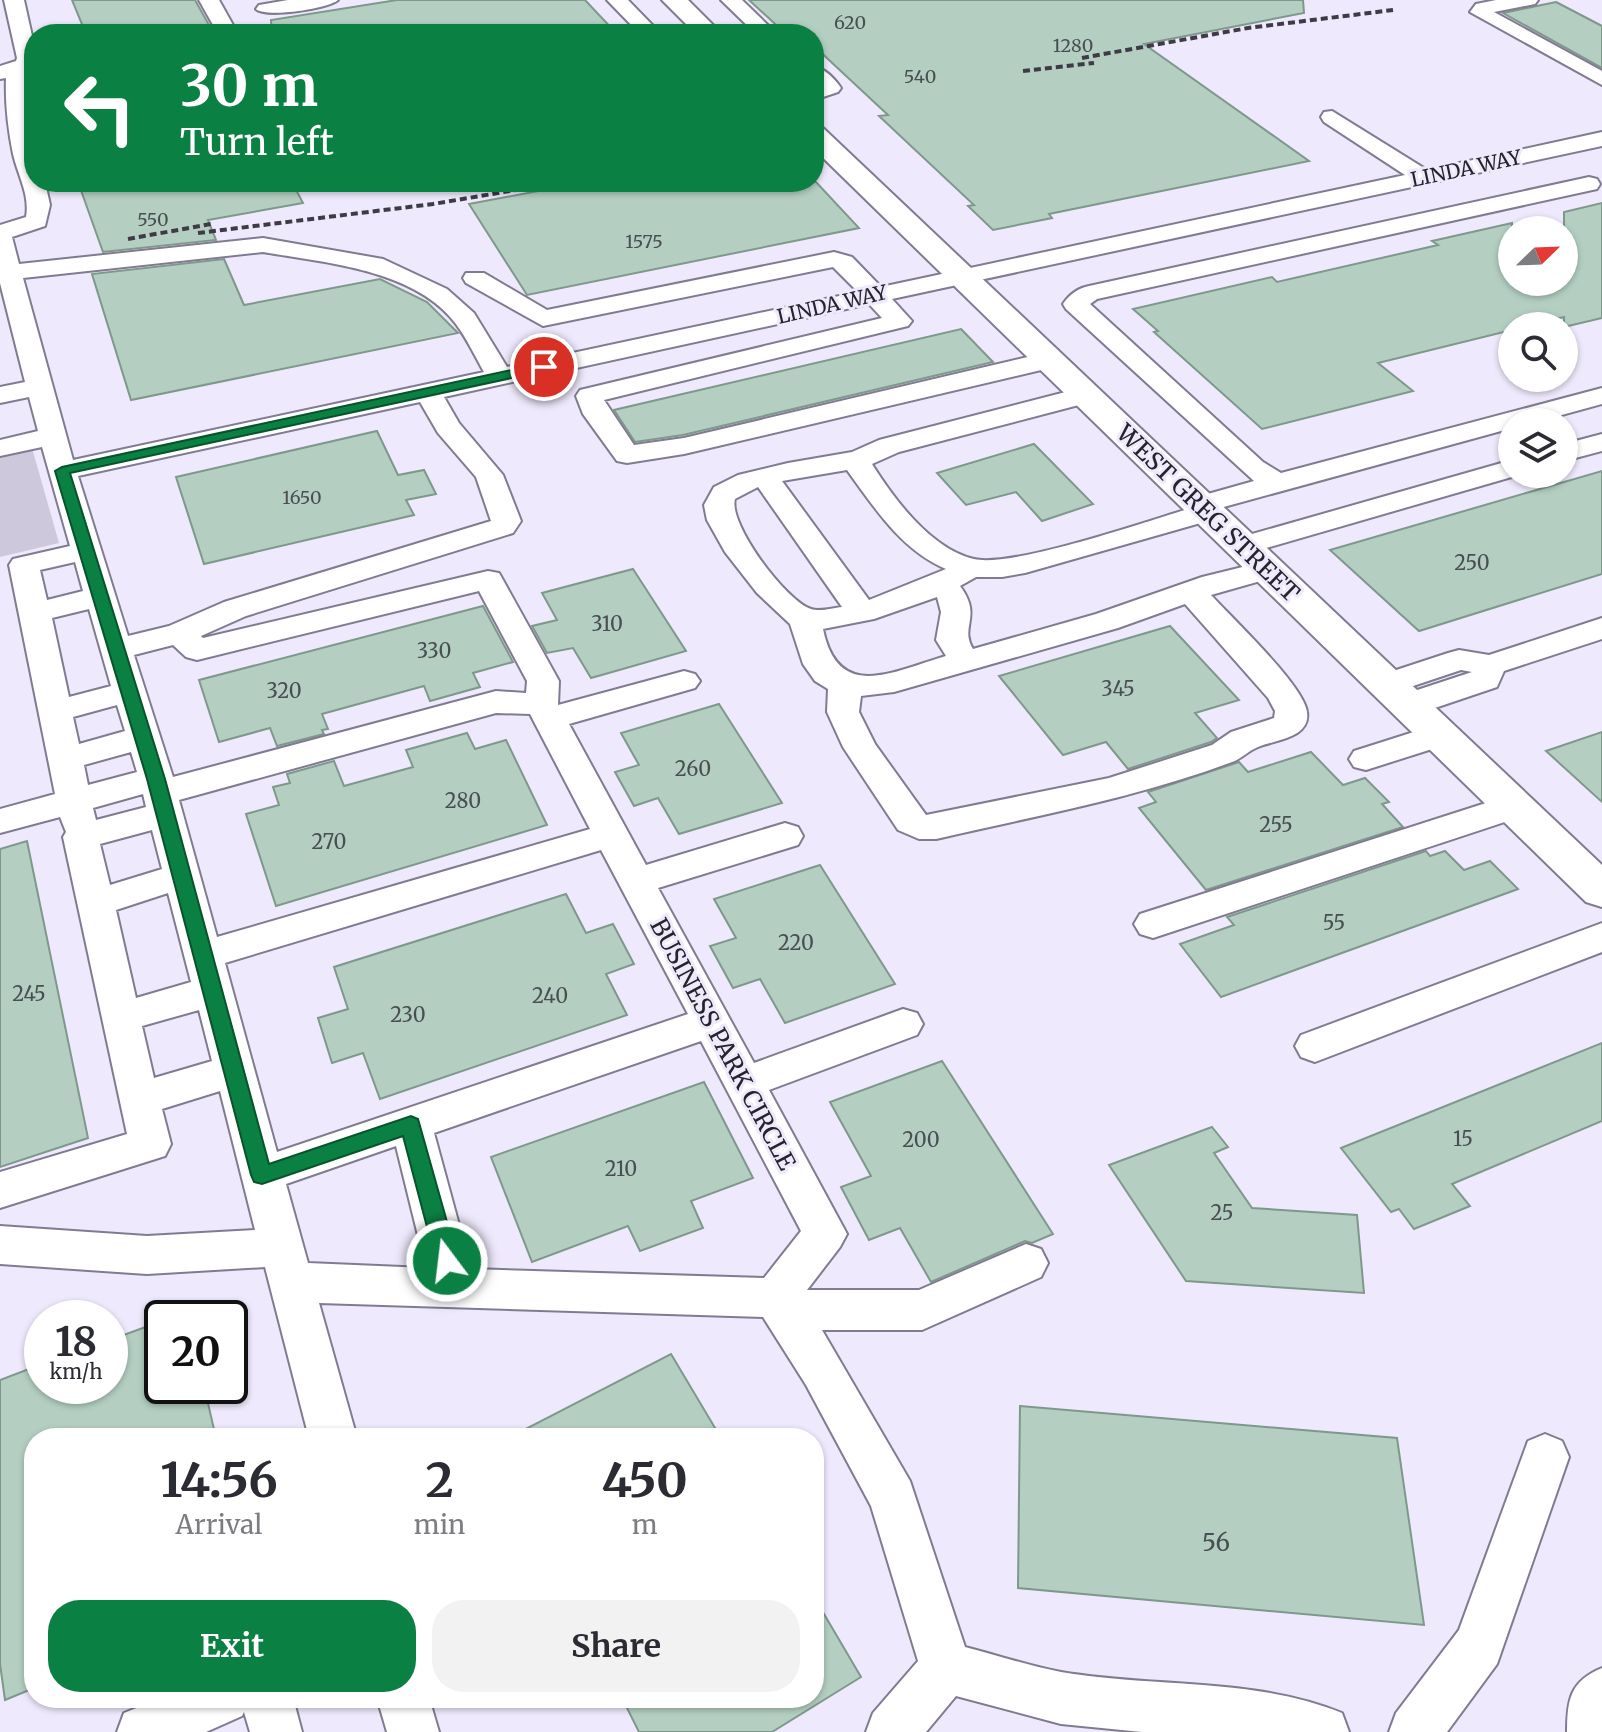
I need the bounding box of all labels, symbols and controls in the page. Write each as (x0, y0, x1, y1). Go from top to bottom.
house number: 620 (834, 11, 866, 34)
house number: 1280 (1053, 34, 1093, 57)
text: 30 m (180, 51, 318, 121)
icon: left (48, 56, 152, 160)
house number: 540 (904, 65, 936, 88)
text: Turn left (180, 120, 334, 165)
street label: LINDA WAY (1408, 144, 1525, 192)
house number: 550 (137, 208, 169, 231)
north arrow (1498, 216, 1578, 296)
map controls (1498, 216, 1578, 488)
house number: 1575 (625, 230, 663, 253)
street label: LINDA WAY (774, 279, 891, 329)
button: search (1498, 312, 1578, 392)
pin (510, 333, 578, 401)
icon: arrive (522, 345, 566, 389)
button: layers (1498, 408, 1578, 488)
street label: WEST GREG STREET (1109, 417, 1306, 609)
house number: 1650 (282, 486, 322, 509)
house number: 250 (1454, 550, 1490, 575)
house number: 310 (591, 611, 623, 636)
house number: 330 (417, 638, 451, 663)
house number: 345 (1101, 676, 1135, 701)
house number: 320 (266, 678, 302, 703)
house number: 260 (675, 756, 711, 781)
house number: 280 (445, 788, 481, 813)
house number: 255 (1259, 812, 1293, 837)
house number: 270 (312, 829, 346, 854)
house number: 55 (1323, 910, 1345, 935)
street label: BUSINESS PARK CIRCLE (643, 913, 803, 1176)
house number: 220 (778, 930, 814, 955)
house number: 245 (12, 981, 46, 1006)
house number: 240 (532, 983, 568, 1008)
house number: 230 (390, 1002, 426, 1027)
house number: 15 (1453, 1126, 1473, 1151)
house number: 200 (902, 1127, 940, 1152)
house number: 210 (605, 1156, 637, 1181)
house number: 25 (1211, 1200, 1233, 1225)
position arrow (405, 1219, 489, 1303)
speed limit sign: 20 (144, 1300, 248, 1404)
text: 18 (55, 1317, 97, 1367)
text: km/h (50, 1359, 102, 1384)
text: 14:56 (160, 1450, 278, 1510)
text: 2 (425, 1450, 454, 1510)
text: 450 (601, 1450, 688, 1510)
text: Arrival (176, 1508, 262, 1541)
text: min (414, 1508, 465, 1541)
text: m (632, 1508, 658, 1541)
house number: 56 (1202, 1527, 1230, 1558)
button: Exit (48, 1600, 416, 1692)
button: Share (432, 1600, 800, 1692)

